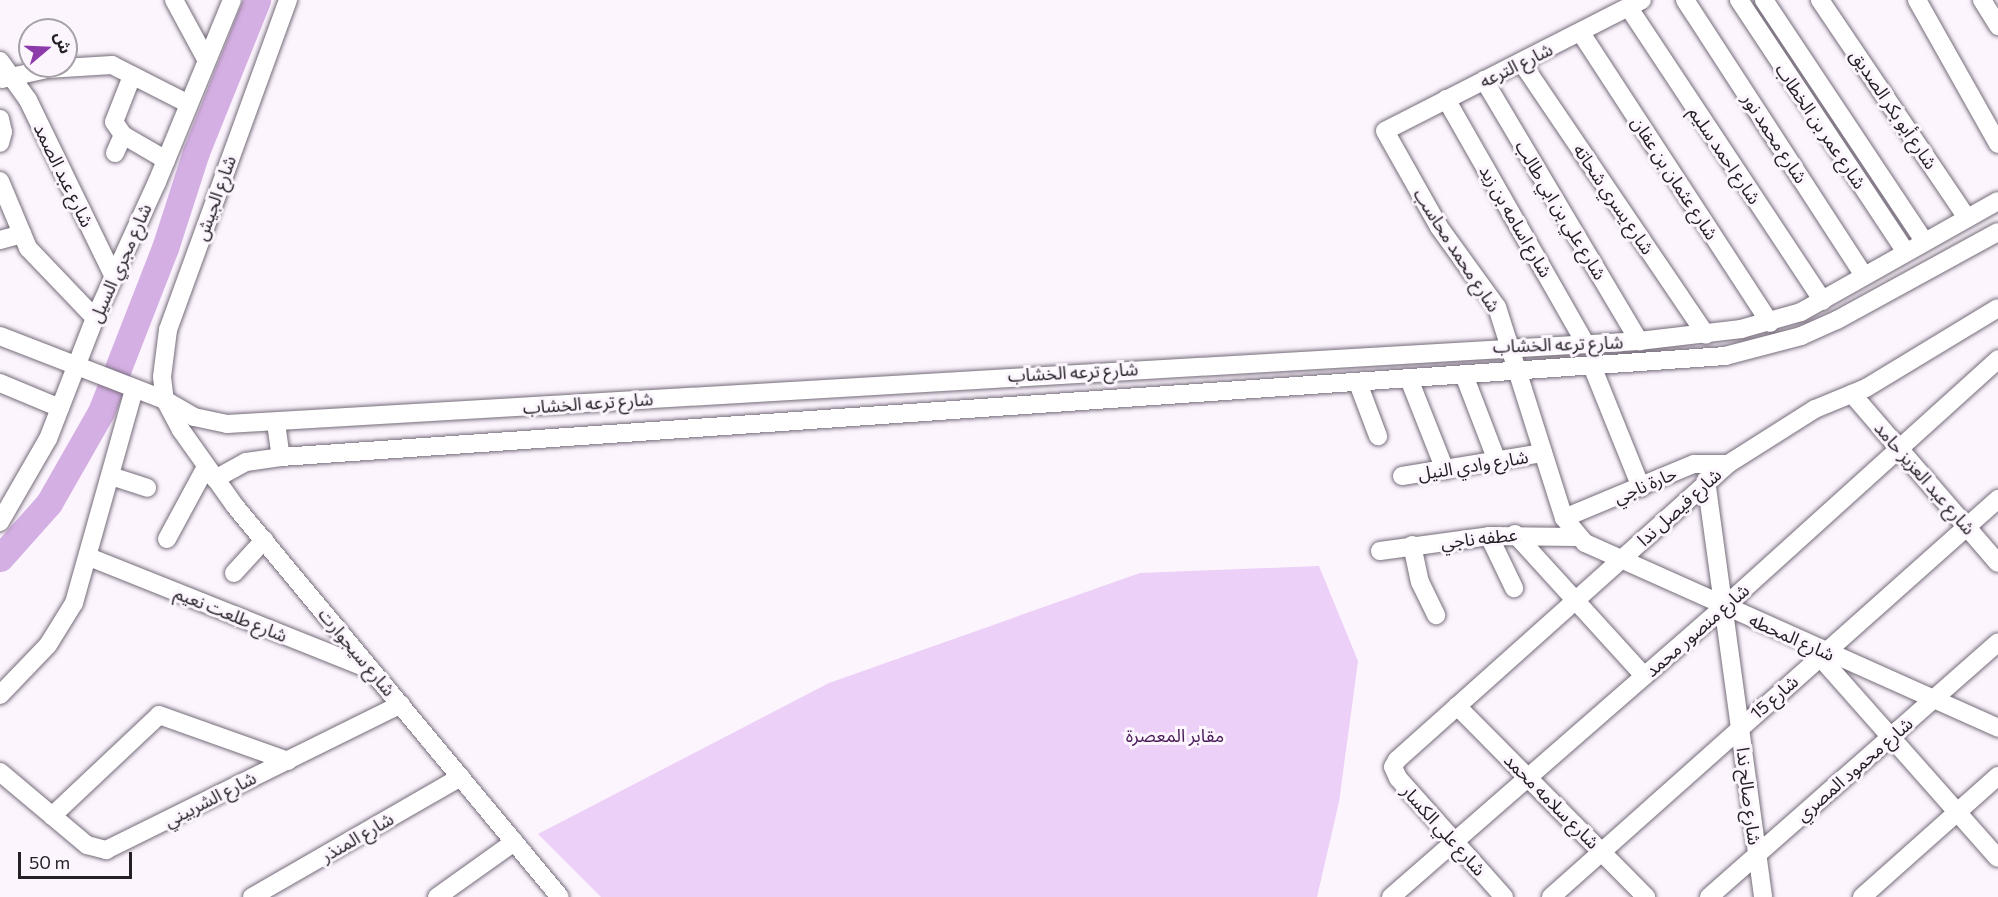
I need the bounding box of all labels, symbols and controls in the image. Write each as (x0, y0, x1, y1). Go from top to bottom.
north arrow (18, 18, 78, 78)
text: ش (51, 29, 76, 56)
street label: شارع الترعه (1476, 38, 1556, 92)
street label: شارع أبو بكر الصديق (1846, 45, 1942, 173)
street label: شارع عمر بن الخطاب (1771, 59, 1871, 193)
street label: شارع محمد نور (1738, 89, 1812, 187)
street label: شارع احمد سليم (1684, 102, 1766, 208)
street label: شارع عثمان بن عفان (1627, 112, 1723, 244)
street label: شارع عبد الصمد (30, 120, 98, 230)
street label: شارع علي بن ابي طالب (1511, 136, 1611, 284)
street label: شارع يسري شحاته (1569, 140, 1659, 258)
street label: شارع الجيش (190, 153, 240, 243)
street label: شارع اسامه بن زيد (1475, 161, 1557, 281)
street label: شارع محمد محاسب (1409, 184, 1505, 316)
street label: شارع مجري السيل (84, 200, 156, 326)
street label: شارع ترعه الخشاب (1492, 331, 1624, 357)
street label: شارع ترعه الخشاب (1007, 358, 1139, 386)
street label: شارع ترعه الخشاب (522, 388, 654, 418)
street label: شارع عبد العزيز حامد (1870, 417, 1980, 539)
street label: شارع وادي النيل (1416, 446, 1530, 484)
street label: حارة ناجي (1610, 462, 1680, 508)
street label: شارع فيصل ندا (1633, 464, 1725, 550)
street label: عطفه ناجي (1440, 523, 1518, 553)
street label: شارع منصور محمد (1641, 579, 1753, 681)
street label: شارع طلعت نعيم (171, 582, 291, 646)
street label: شارع سيجوارت (314, 604, 400, 700)
street label: شارع المحطه (1746, 609, 1838, 665)
street label: شارع 15 (1746, 670, 1802, 724)
street label: شارع محمود المصري (1791, 712, 1917, 826)
park label: مقابر المعصرة (1126, 724, 1224, 746)
street label: شارع صالح ندا (1732, 746, 1766, 846)
street label: شارع سلامه محمد (1500, 749, 1604, 853)
street label: شارع الشربيني (160, 767, 260, 831)
street label: شارع علي الكسار (1398, 780, 1490, 880)
street label: شارع المنذر (317, 808, 397, 866)
scale bar (21, 840, 135, 878)
text: 50 m (29, 851, 70, 873)

